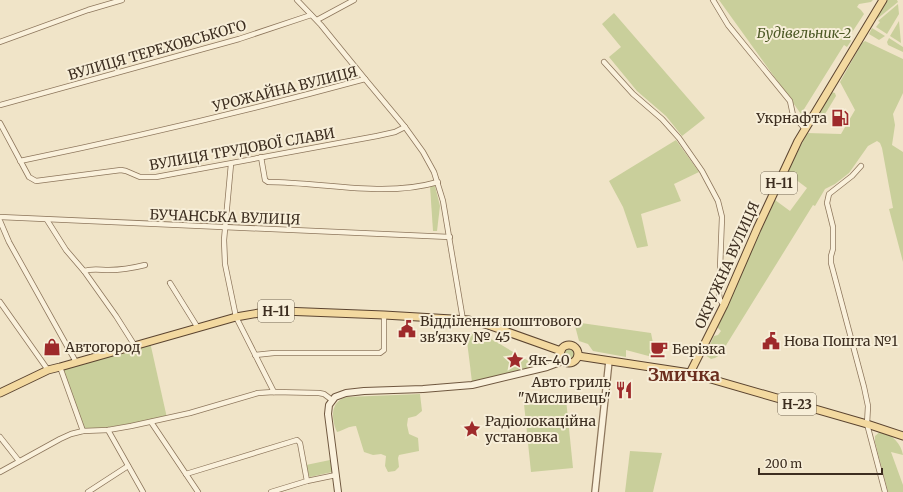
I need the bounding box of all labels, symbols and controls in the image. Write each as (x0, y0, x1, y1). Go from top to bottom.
street label: ВУЛИЦЯ ТЕРЕХОВСЬКОГО (66, 16, 248, 84)
park label: Будівельник-2 (757, 24, 851, 42)
street label: УРОЖАЙНА ВУЛИЦЯ (210, 62, 359, 116)
fuel station icon: Укрнафта (830, 108, 850, 128)
place label: Укрнафта (755, 109, 827, 127)
street label: ВУЛИЦЯ ТРУДОВОЇ СЛАВИ (148, 124, 336, 174)
road number: Н-11 (761, 172, 797, 194)
street label: ОКРУЖНА ВУЛИЦЯ (691, 199, 763, 331)
street label: БУЧАНСЬКА ВУЛИЦЯ (149, 205, 301, 229)
road number: Н-11 (258, 300, 294, 322)
place label: Відділення поштового зв'язку № 45 (420, 312, 582, 346)
public building icon: Відділення поштового зв'язку № 45 (397, 319, 417, 339)
public building icon: Нова Пошта №1 (761, 331, 781, 351)
place label: Нова Пошта №1 (784, 332, 898, 350)
shop icon: Автогород (42, 337, 62, 357)
place label: Автогород (64, 338, 141, 356)
cafe icon: Берізка (649, 339, 669, 359)
place label: Берізка (672, 340, 726, 358)
place icon: Як-40 (505, 350, 525, 370)
place label: Як-40 (528, 351, 570, 369)
district label: Змичка (648, 363, 720, 386)
place label: Авто гриль "Мисливець" (518, 373, 611, 407)
restaurant icon: Авто гриль "Мисливець" (614, 380, 634, 400)
road number: Н-23 (778, 393, 816, 415)
place label: Радіолокаційна установка (485, 412, 596, 446)
place icon: Радіолокаційна установка (462, 419, 482, 439)
scale bar (759, 450, 882, 476)
text: 200 m (765, 456, 802, 471)

